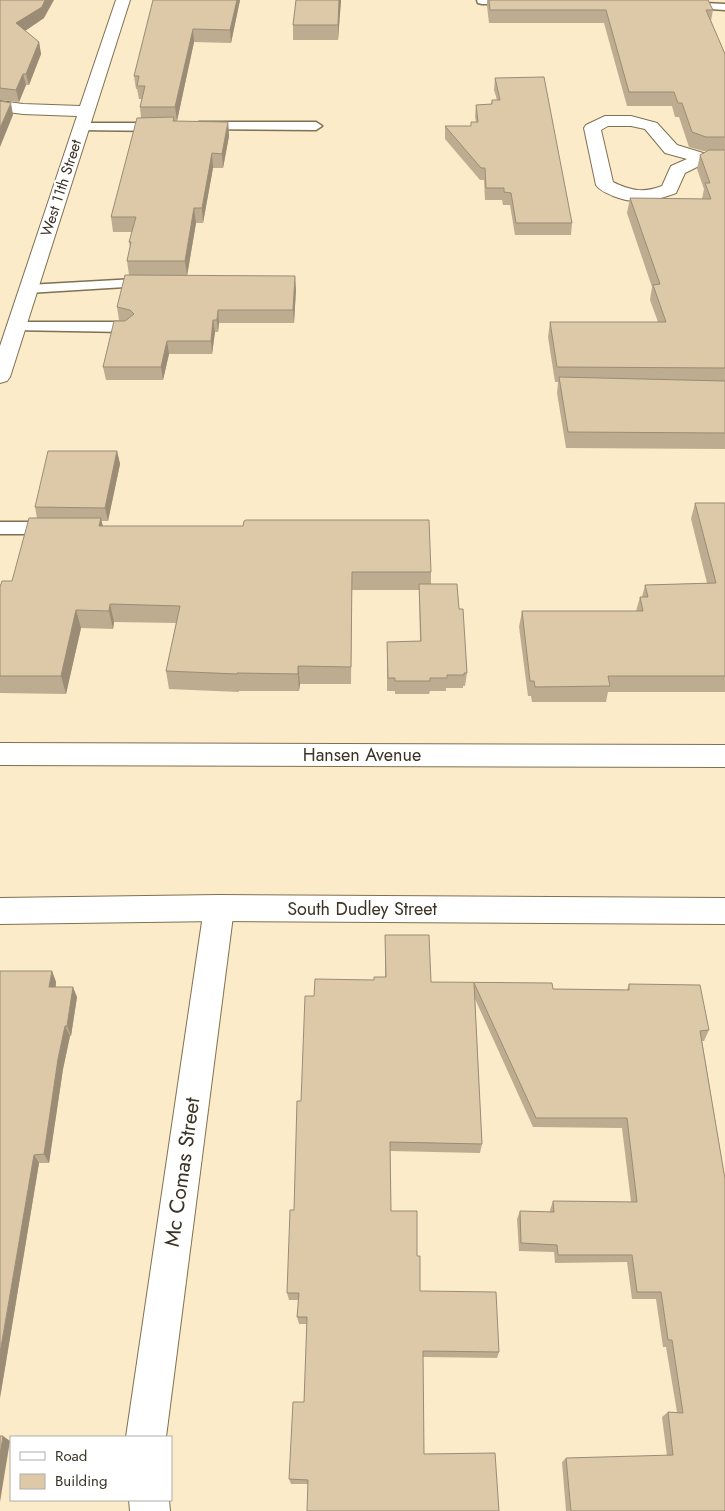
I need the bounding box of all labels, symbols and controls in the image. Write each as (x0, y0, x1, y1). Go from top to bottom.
street label: West 11th Street (35, 136, 87, 239)
street label: Hansen Avenue (303, 742, 421, 768)
street label: South Dudley Street (287, 896, 438, 922)
street label: Mc Comas Street (157, 1095, 207, 1249)
legend (10, 1436, 172, 1501)
text: Road (55, 1445, 87, 1467)
text: Building (55, 1470, 107, 1492)

